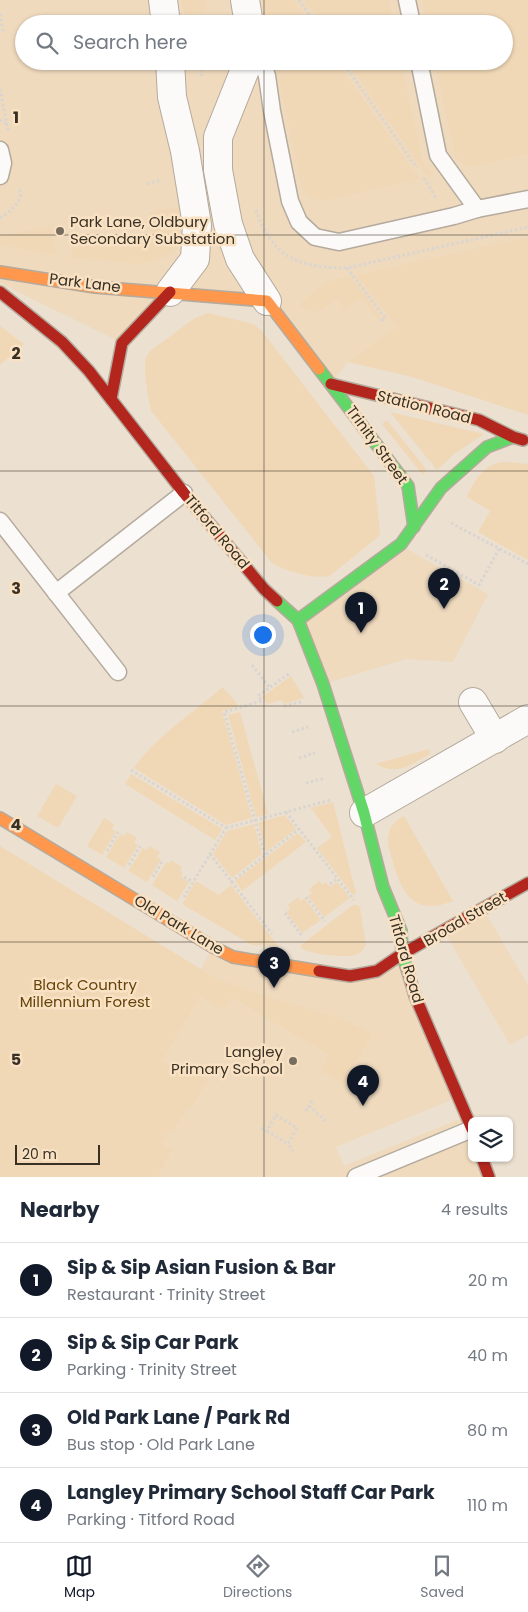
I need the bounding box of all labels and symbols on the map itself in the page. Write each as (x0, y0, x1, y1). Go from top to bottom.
text: 1 (13, 106, 19, 129)
place label: Park Lane, Oldbury Secondary Substation (70, 211, 235, 249)
marker: Park Lane, Oldbury Secondary Substation (54, 225, 66, 237)
street label: Park Lane (48, 268, 122, 297)
text: 2 (11, 342, 21, 365)
street label: Station Road (375, 385, 473, 428)
street label: Trinity Street (342, 401, 413, 488)
street label: Titford Road (180, 490, 255, 573)
pin: 2 (428, 568, 460, 609)
text: 3 (11, 577, 21, 600)
pin: 1 (345, 592, 377, 633)
your location (250, 622, 276, 648)
text: 4 (11, 813, 22, 836)
street label: Broad Street (419, 886, 510, 951)
street label: Old Park Lane (130, 889, 228, 960)
street label: Titford Road (384, 912, 429, 1005)
pin: 3 (258, 947, 290, 988)
park label: Black Country Millennium Forest (20, 974, 150, 1012)
place label: Langley Primary School (171, 1041, 284, 1079)
text: 5 (11, 1048, 21, 1071)
marker: Langley Primary School (287, 1055, 299, 1067)
pin: 4 (347, 1065, 379, 1106)
scale bar (15, 1142, 100, 1165)

